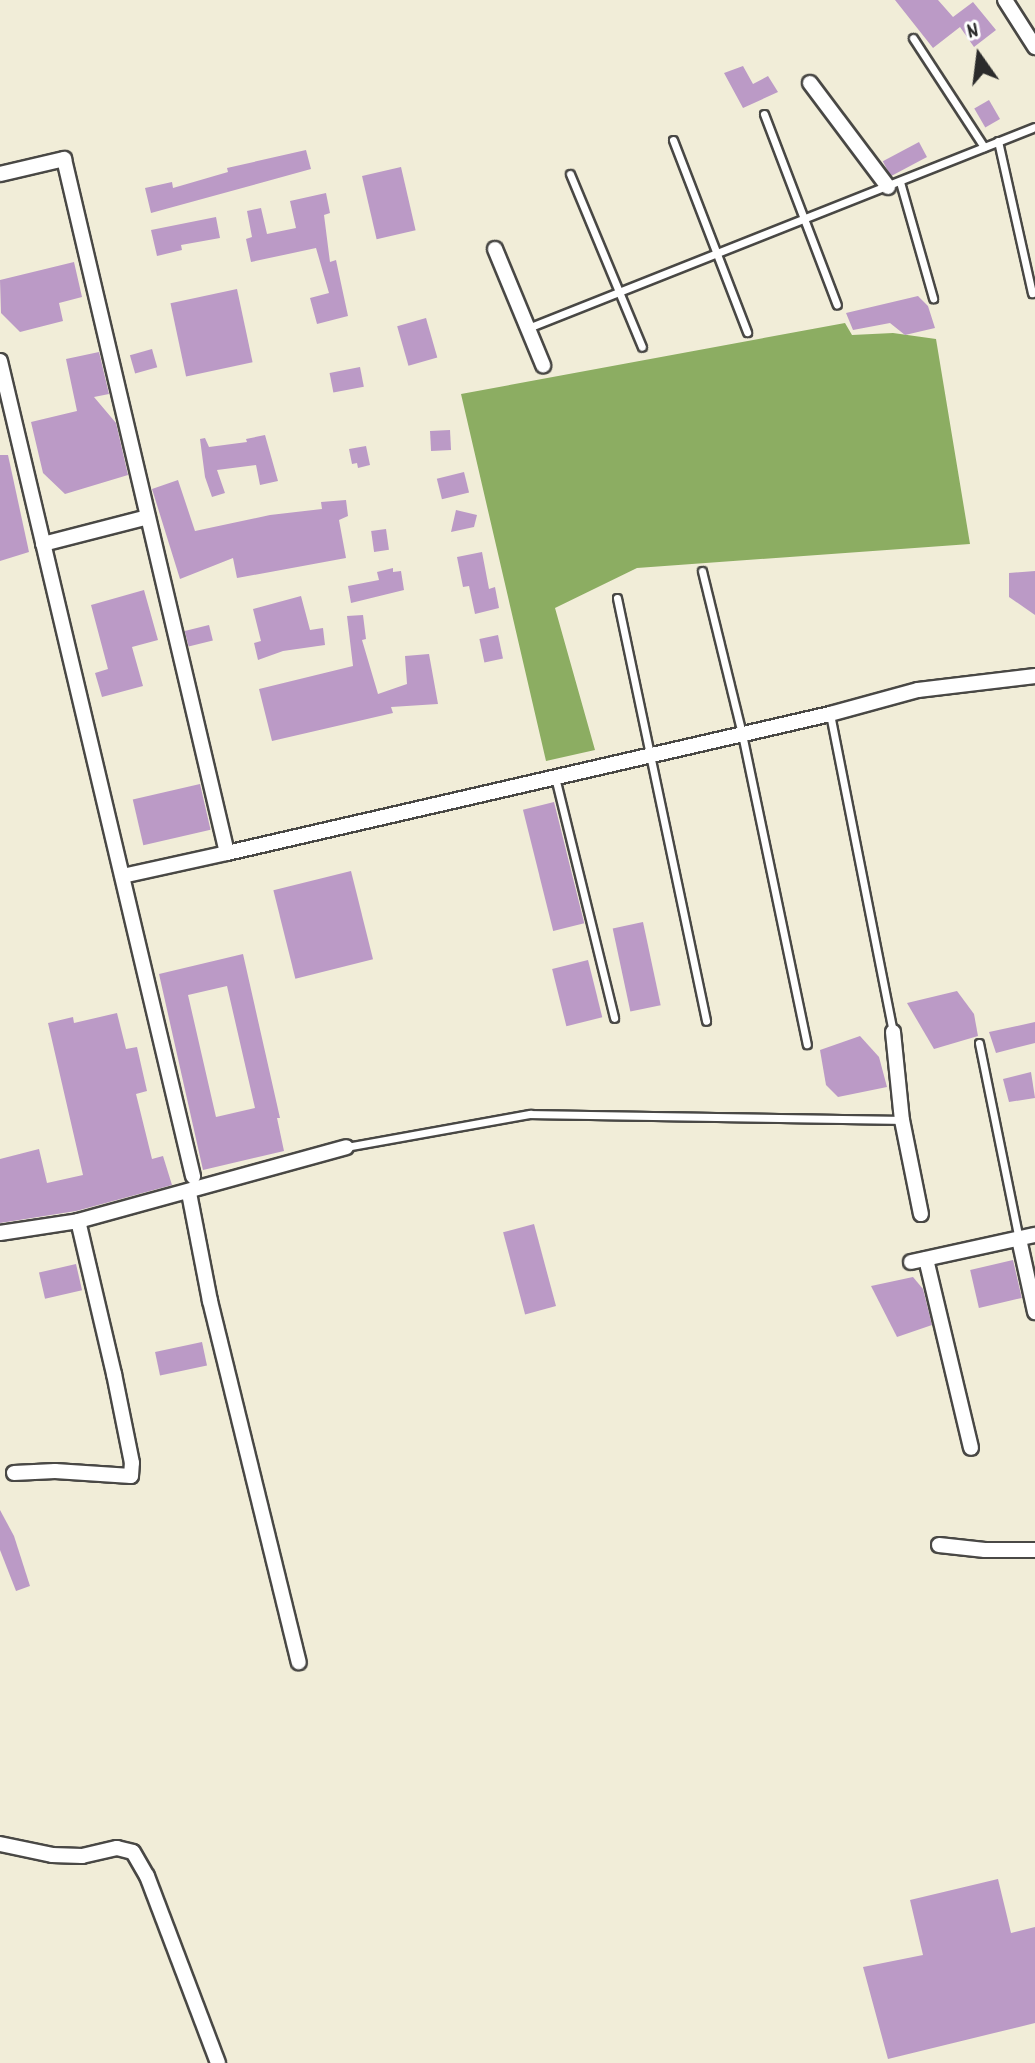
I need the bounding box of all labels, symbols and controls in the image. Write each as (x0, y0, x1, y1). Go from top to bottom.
north arrow (939, 16, 1019, 96)
text: N (964, 16, 982, 49)

